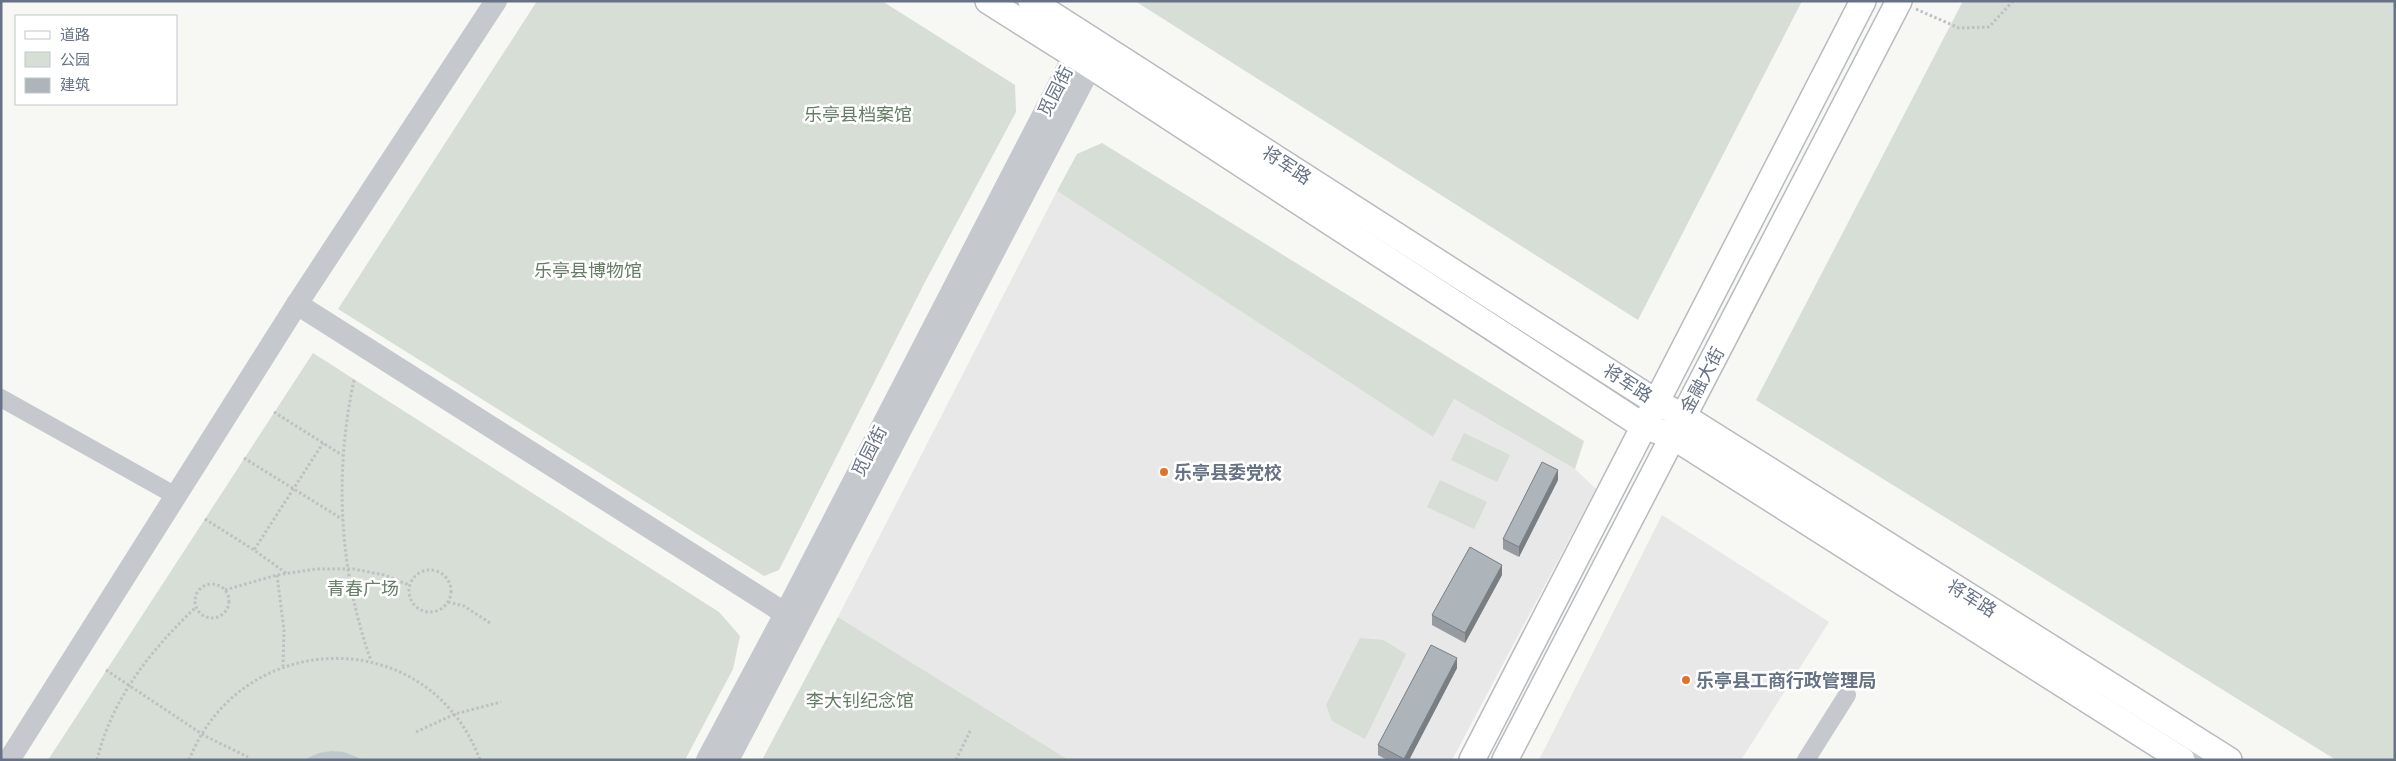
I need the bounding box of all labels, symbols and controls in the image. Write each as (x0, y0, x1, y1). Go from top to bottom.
legend (15, 15, 178, 105)
text: 道路 (60, 26, 90, 44)
text: 公园 (60, 51, 90, 69)
street label: 觅园街 (1033, 62, 1077, 120)
text: 建筑 (60, 76, 90, 94)
park label: 乐亭县档案馆 (804, 104, 912, 125)
street label: 将军路 (1259, 141, 1315, 189)
park label: 乐亭县博物馆 (534, 260, 642, 281)
street label: 金融大街 (1676, 343, 1728, 417)
street label: 将军路 (1600, 359, 1656, 407)
street label: 觅园街 (847, 422, 891, 480)
place label: 乐亭县委党校 (1174, 462, 1282, 483)
marker: 乐亭县委党校 (1158, 466, 1170, 478)
street label: 将军路 (1944, 575, 2000, 621)
park label: 青春广场 (327, 578, 399, 599)
place label: 乐亭县工商行政管理局 (1696, 670, 1876, 691)
marker: 乐亭县工商行政管理局 (1680, 674, 1692, 686)
park label: 李大钊纪念馆 (806, 690, 914, 711)

